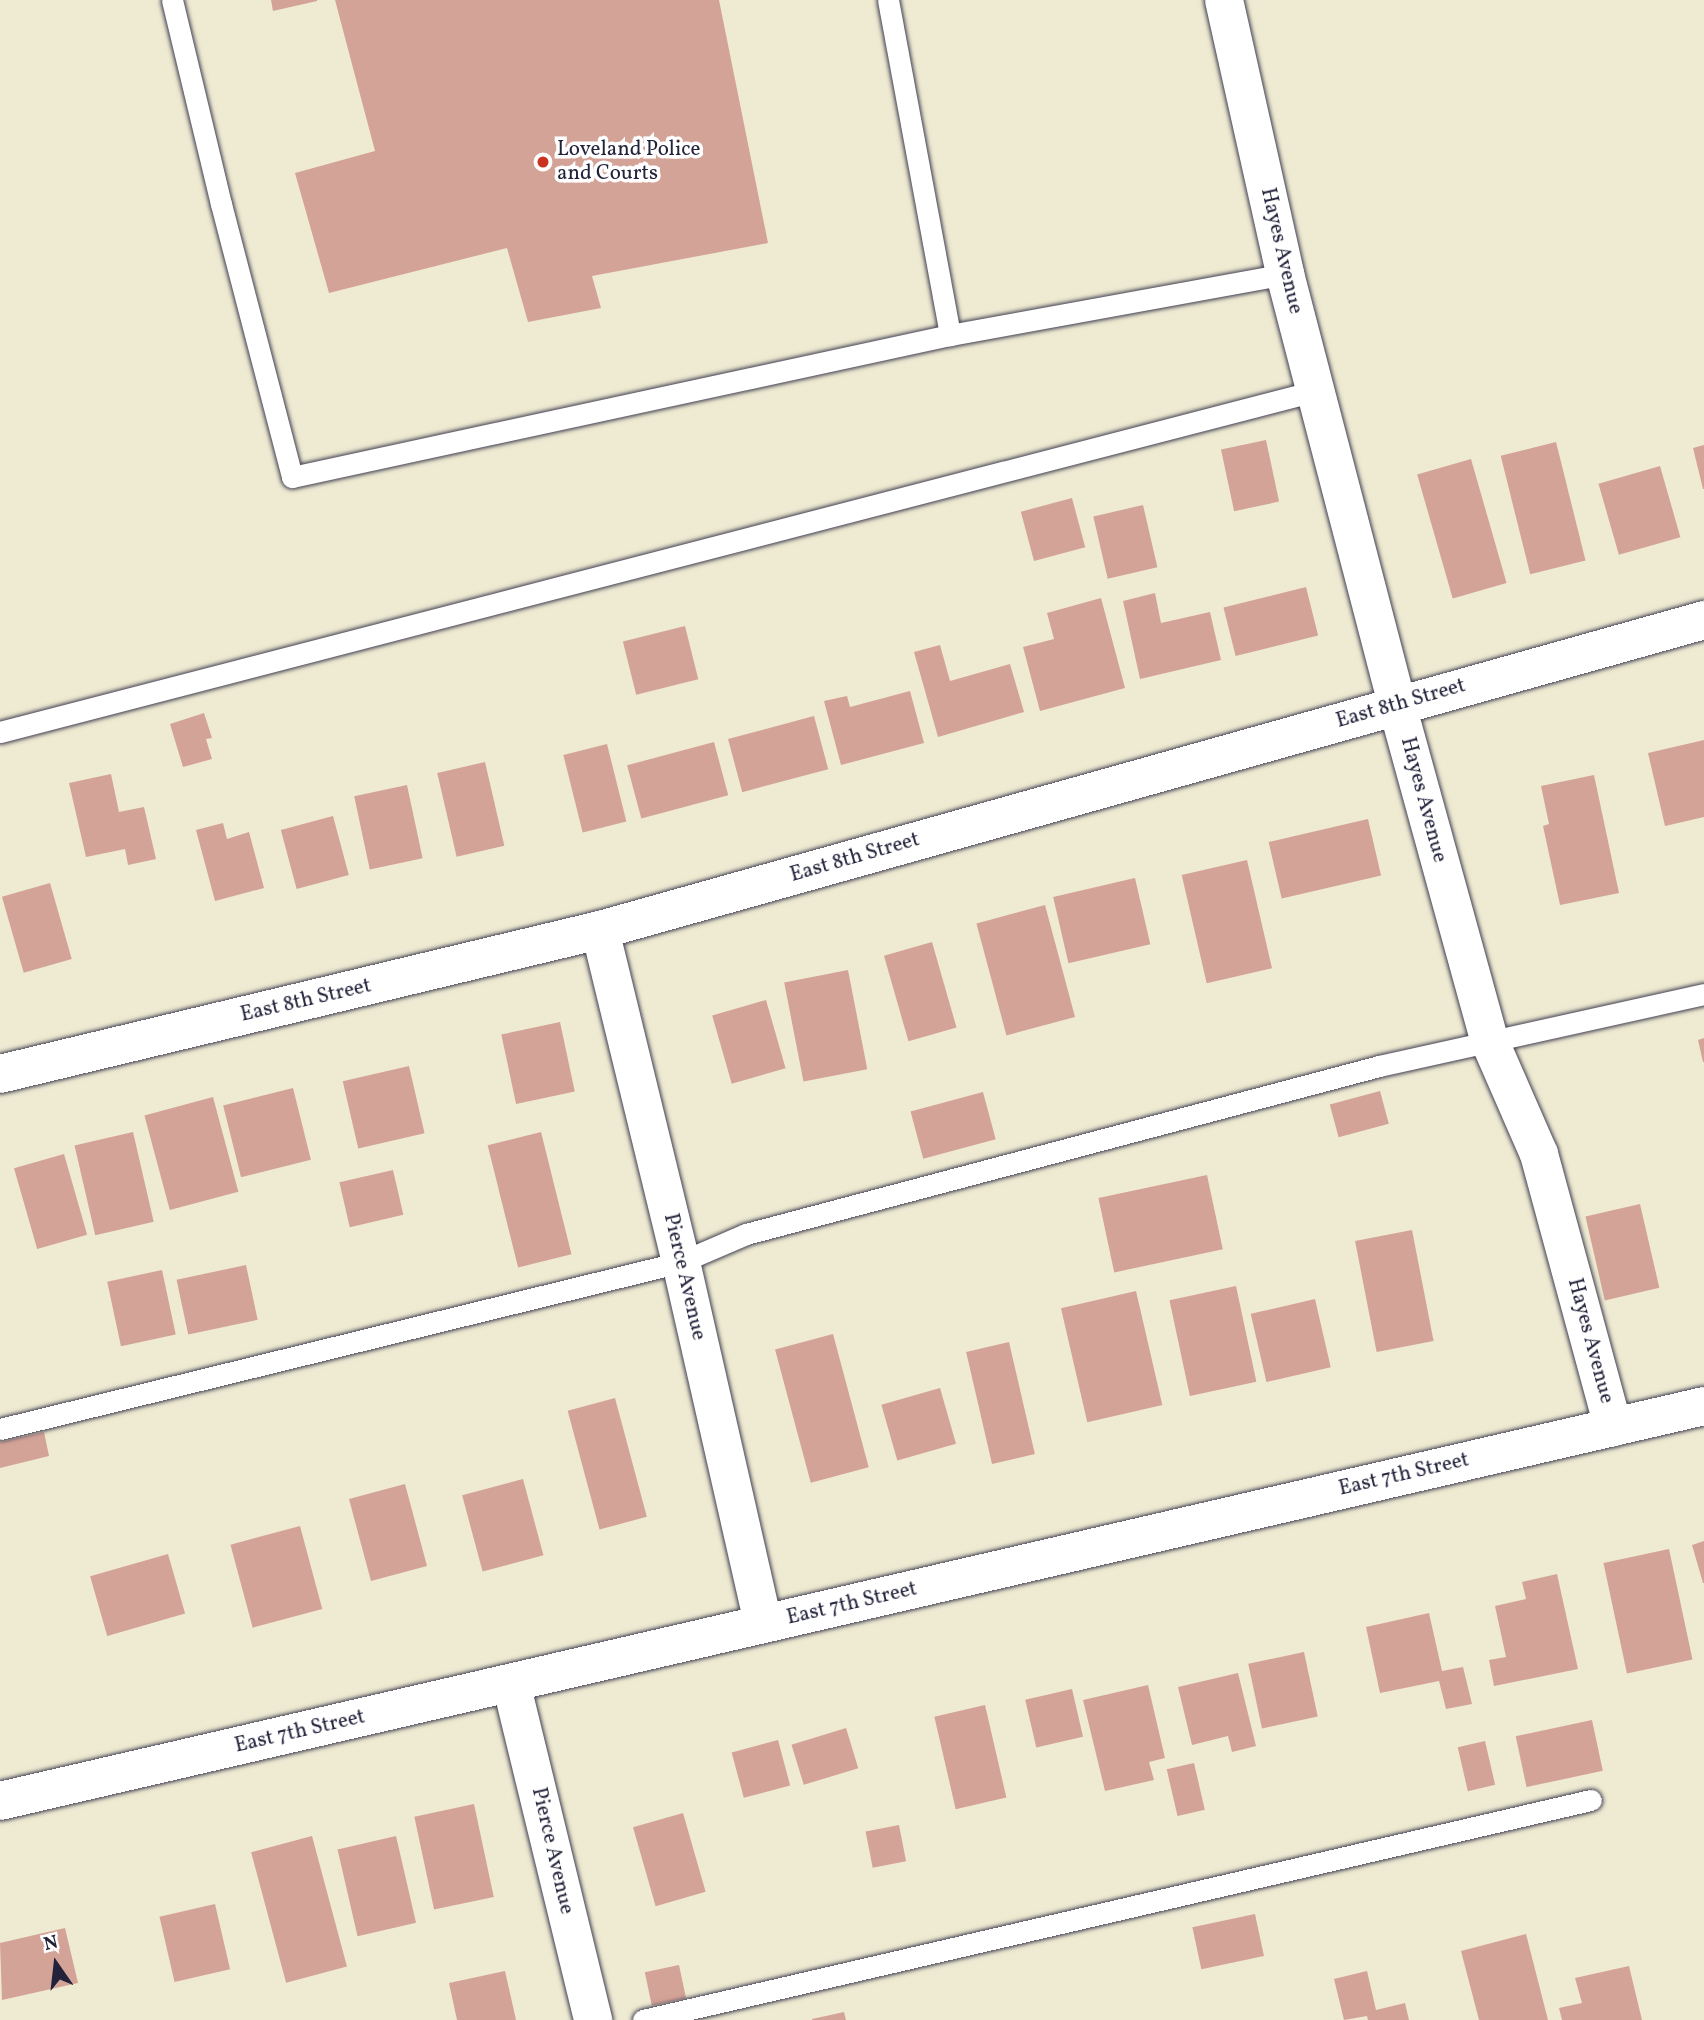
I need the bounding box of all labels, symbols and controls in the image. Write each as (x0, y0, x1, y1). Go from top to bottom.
place label: Loveland Police and Courts (557, 137, 701, 187)
marker: Loveland Police and Courts (535, 154, 551, 170)
street label: Hayes Avenue (1254, 186, 1308, 316)
street label: East 8th Street (1333, 673, 1469, 735)
street label: Hayes Avenue (1394, 735, 1452, 865)
street label: East 8th Street (787, 827, 923, 889)
street label: East 8th Street (238, 974, 374, 1028)
street label: Pierce Avenue (657, 1211, 711, 1343)
street label: Hayes Avenue (1561, 1276, 1619, 1406)
street label: East 7th Street (1336, 1448, 1472, 1502)
street label: East 7th Street (784, 1577, 920, 1631)
street label: East 7th Street (232, 1705, 368, 1759)
street label: Pierce Avenue (525, 1785, 579, 1917)
north arrow (21, 1929, 91, 1999)
text: N (41, 1929, 61, 1958)

